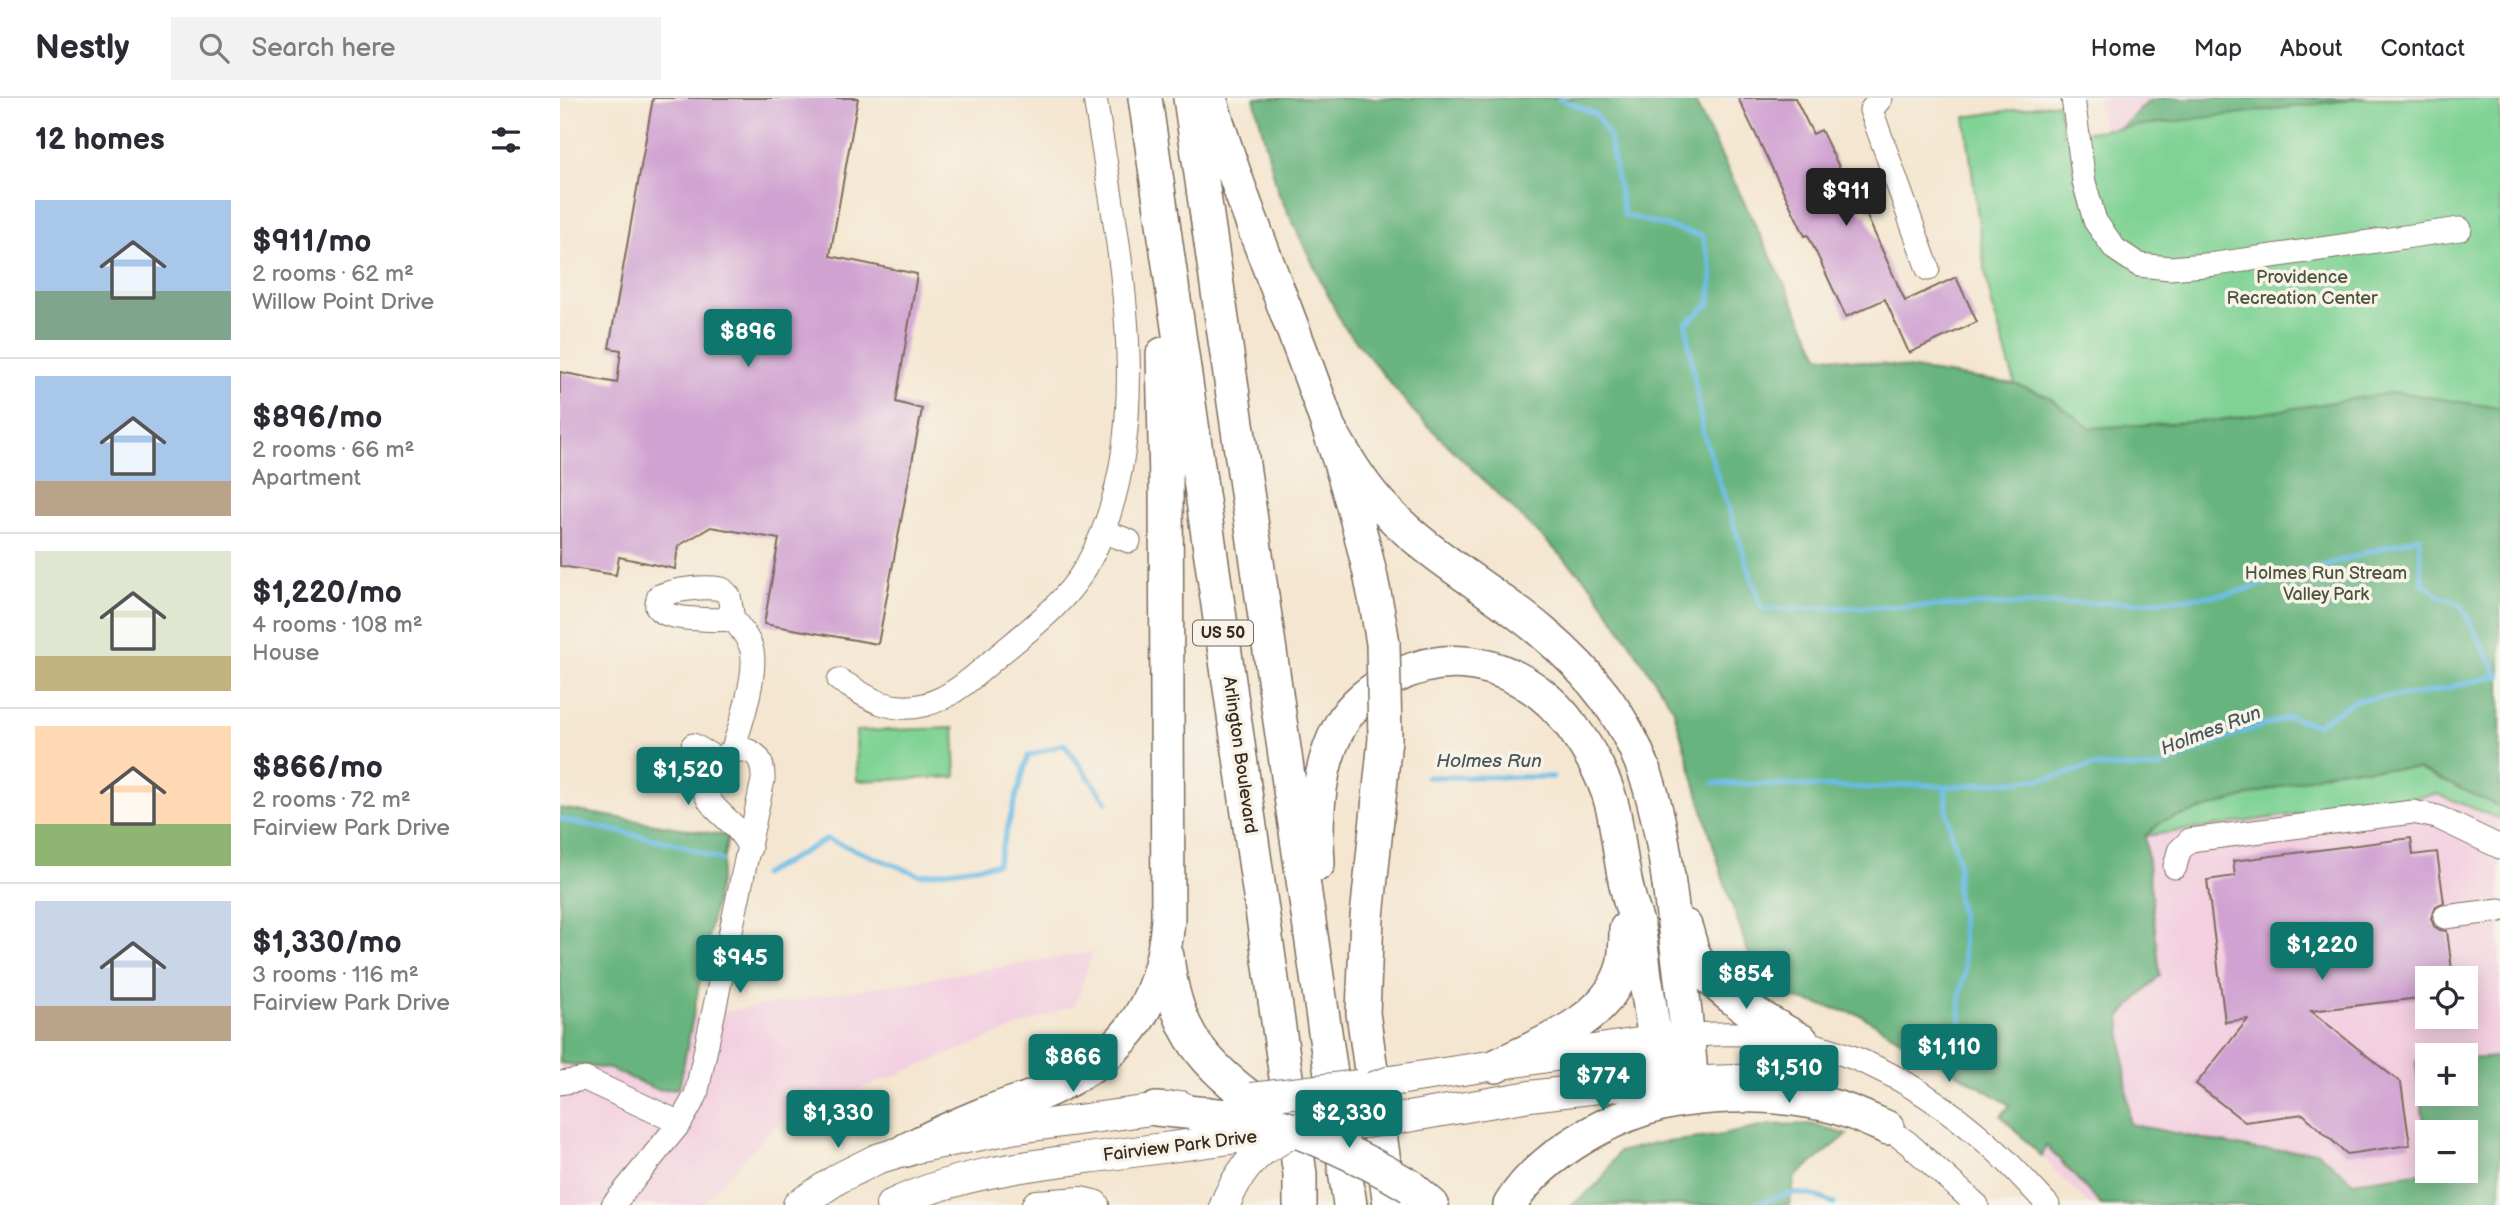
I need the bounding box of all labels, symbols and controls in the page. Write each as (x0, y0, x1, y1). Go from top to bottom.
search box (171, 17, 661, 80)
text: Nestly (35, 28, 129, 68)
icon: search (195, 29, 233, 67)
text: Search here (251, 33, 395, 64)
text: Home (2091, 34, 2156, 63)
text: Map (2194, 34, 2242, 63)
text: About (2280, 34, 2342, 63)
text: Contact (2380, 34, 2465, 63)
icon: filters (487, 121, 525, 159)
text: 12 homes (35, 122, 165, 158)
pin: $911 (1805, 169, 1887, 228)
text: $911 (1822, 177, 1870, 205)
text: $911/mo (252, 224, 371, 260)
icon: home (91, 228, 175, 312)
text: 2 rooms · 62 m² (252, 260, 414, 288)
park label: Providence Recreation Center (2227, 267, 2378, 309)
text: Willow Point Drive (252, 288, 434, 316)
pin: $896 (707, 310, 789, 369)
text: $896 (720, 318, 776, 346)
text: $896/mo (252, 400, 382, 436)
icon: home (91, 404, 175, 488)
text: 2 rooms · 66 m² (252, 436, 414, 464)
text: Apartment (252, 464, 361, 492)
park label: Holmes Run Stream Valley Park (2245, 563, 2407, 605)
text: $1,220/mo (252, 575, 402, 611)
icon: home (91, 579, 175, 663)
text: 4 rooms · 108 m² (252, 611, 423, 639)
road number: US 50 (1193, 620, 1253, 646)
text: House (252, 639, 319, 667)
street label: Arlington Boulevard (1219, 675, 1261, 835)
water label: Holmes Run (2158, 701, 2264, 761)
pin: $1,520 (631, 748, 745, 807)
text: $866/mo (252, 750, 383, 786)
water label: Holmes Run (1436, 750, 1542, 773)
icon: home (91, 754, 175, 838)
text: $1,520 (653, 756, 723, 784)
text: 2 rooms · 72 m² (252, 786, 411, 814)
text: Fairview Park Drive (252, 814, 450, 842)
pin: $1,220 (2265, 922, 2379, 982)
text: $1,330/mo (252, 925, 402, 961)
icon: home (91, 929, 175, 1013)
text: $1,220 (2286, 931, 2358, 959)
pin: $945 (699, 936, 781, 995)
text: $945 (712, 944, 768, 972)
pin: $854 (1705, 951, 1787, 1011)
text: $854 (1718, 960, 1774, 988)
text: 3 rooms · 116 m² (252, 961, 419, 989)
map controls (2415, 966, 2478, 1183)
button: locate (2415, 966, 2478, 1029)
text: Fairview Park Drive (252, 989, 450, 1017)
pin: $1,110 (1892, 1024, 2006, 1084)
text: $1,110 (1917, 1033, 1981, 1061)
pin: $866 (1032, 1034, 1114, 1094)
text: $866 (1045, 1043, 1101, 1071)
button: + (2415, 1043, 2478, 1106)
pin: $1,510 (1732, 1046, 1846, 1105)
pin: $774 (1562, 1054, 1644, 1113)
text: $1,510 (1755, 1054, 1823, 1082)
text: $774 (1576, 1062, 1630, 1090)
pin: $1,330 (781, 1090, 895, 1150)
pin: $2,330 (1292, 1090, 1406, 1150)
text: $1,330 (802, 1099, 874, 1127)
text: $2,330 (1311, 1099, 1387, 1127)
button: − (2415, 1120, 2478, 1183)
street label: Fairview Park Drive (1102, 1126, 1258, 1166)

